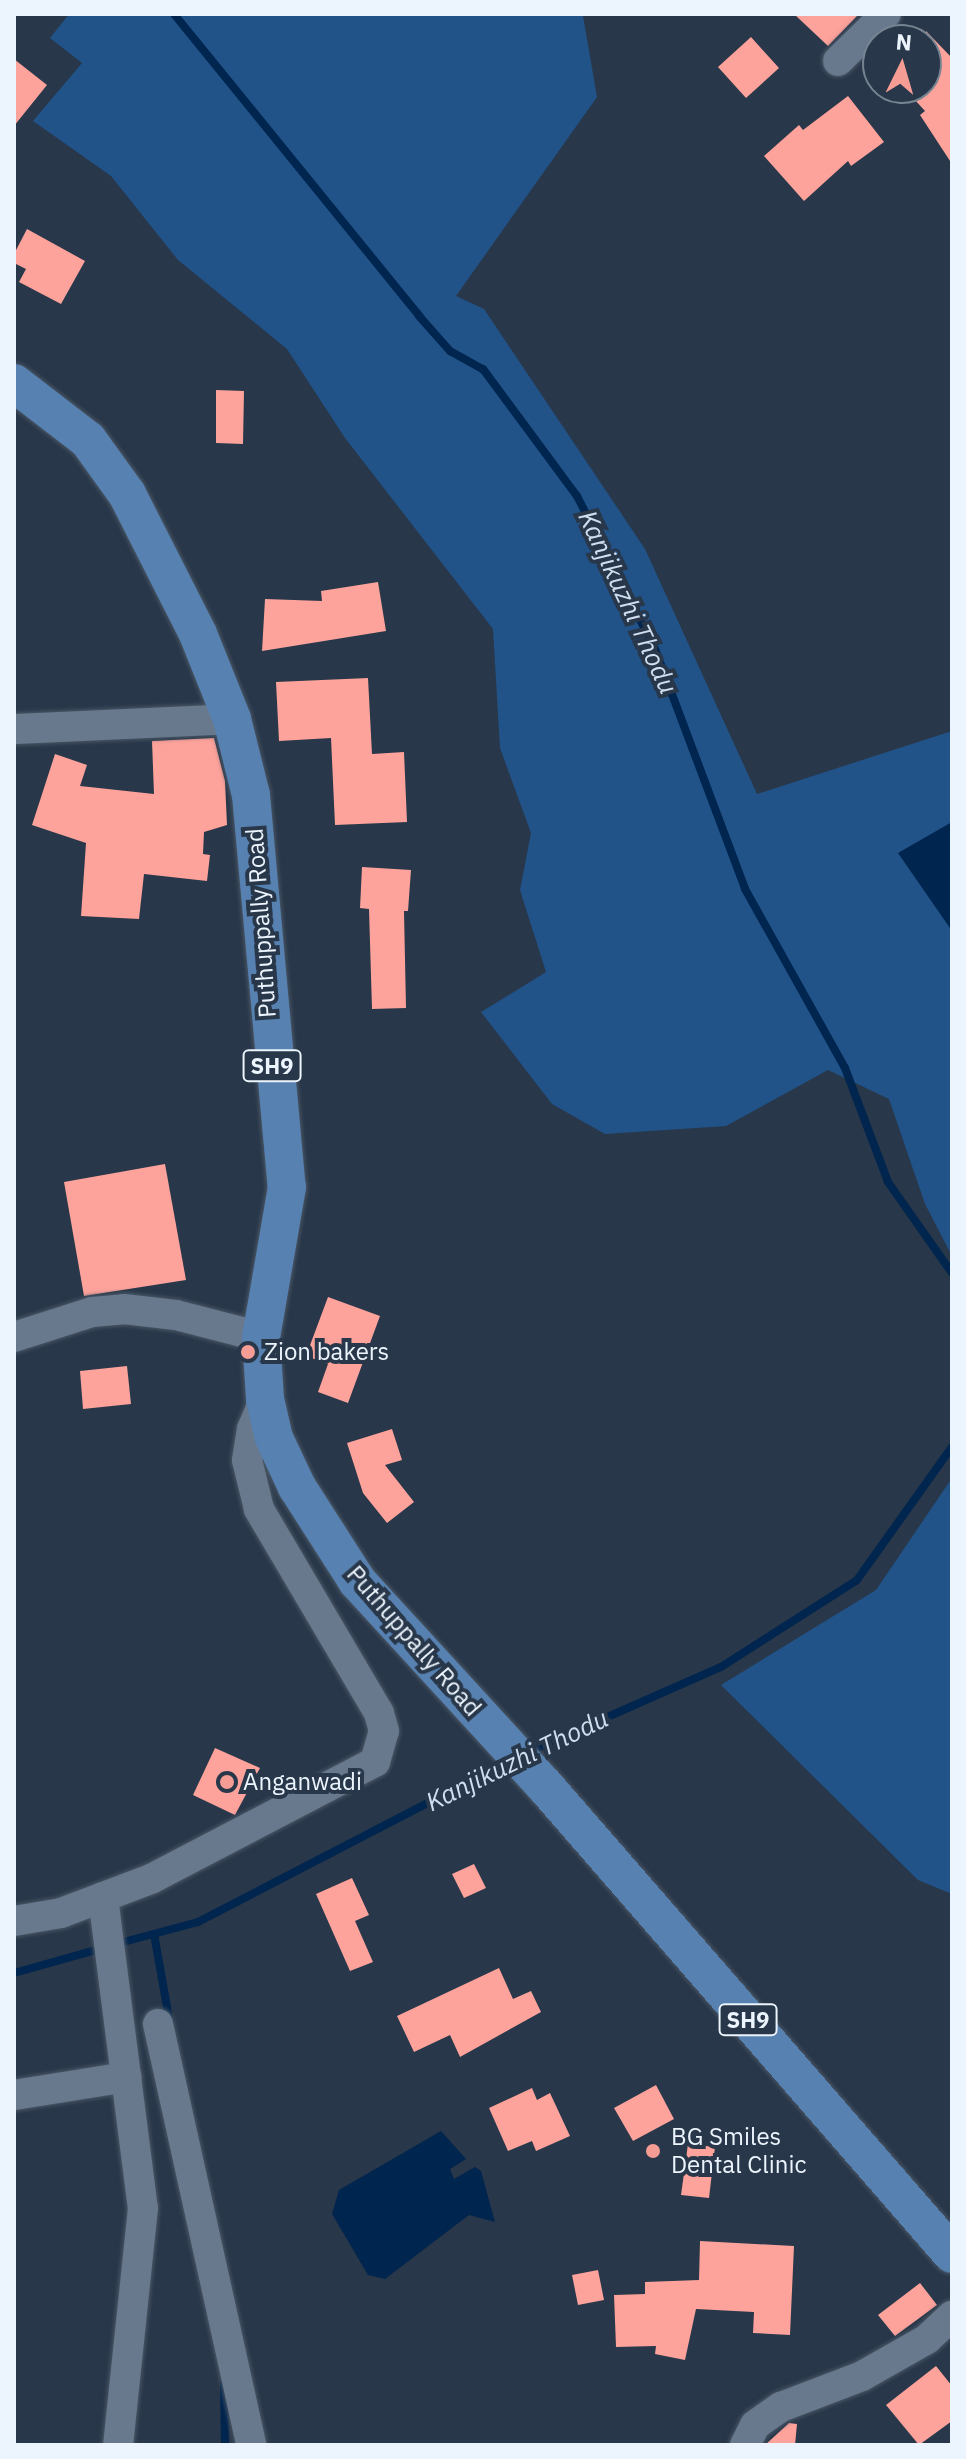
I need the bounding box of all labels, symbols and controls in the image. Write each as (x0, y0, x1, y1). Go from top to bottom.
north arrow (862, 24, 942, 104)
text: N (895, 26, 913, 57)
water label: Kanjikuzhi Thodu (572, 505, 684, 699)
street label: Puthuppally Road (240, 827, 282, 1019)
road number: SH9 (242, 1048, 302, 1084)
place label: Zion bakers (264, 1338, 389, 1366)
marker: Zion bakers (239, 1343, 257, 1361)
street label: Puthuppally Road (341, 1560, 487, 1722)
water label: Kanjikuzhi Thodu (421, 1702, 613, 1818)
place label: Anganwadi (243, 1768, 362, 1796)
marker: Anganwadi (218, 1773, 236, 1791)
road number: SH9 (718, 2002, 778, 2038)
place label: BG Smiles Dental Clinic (671, 2123, 806, 2179)
marker: BG Smiles Dental Clinic (642, 2140, 664, 2162)

